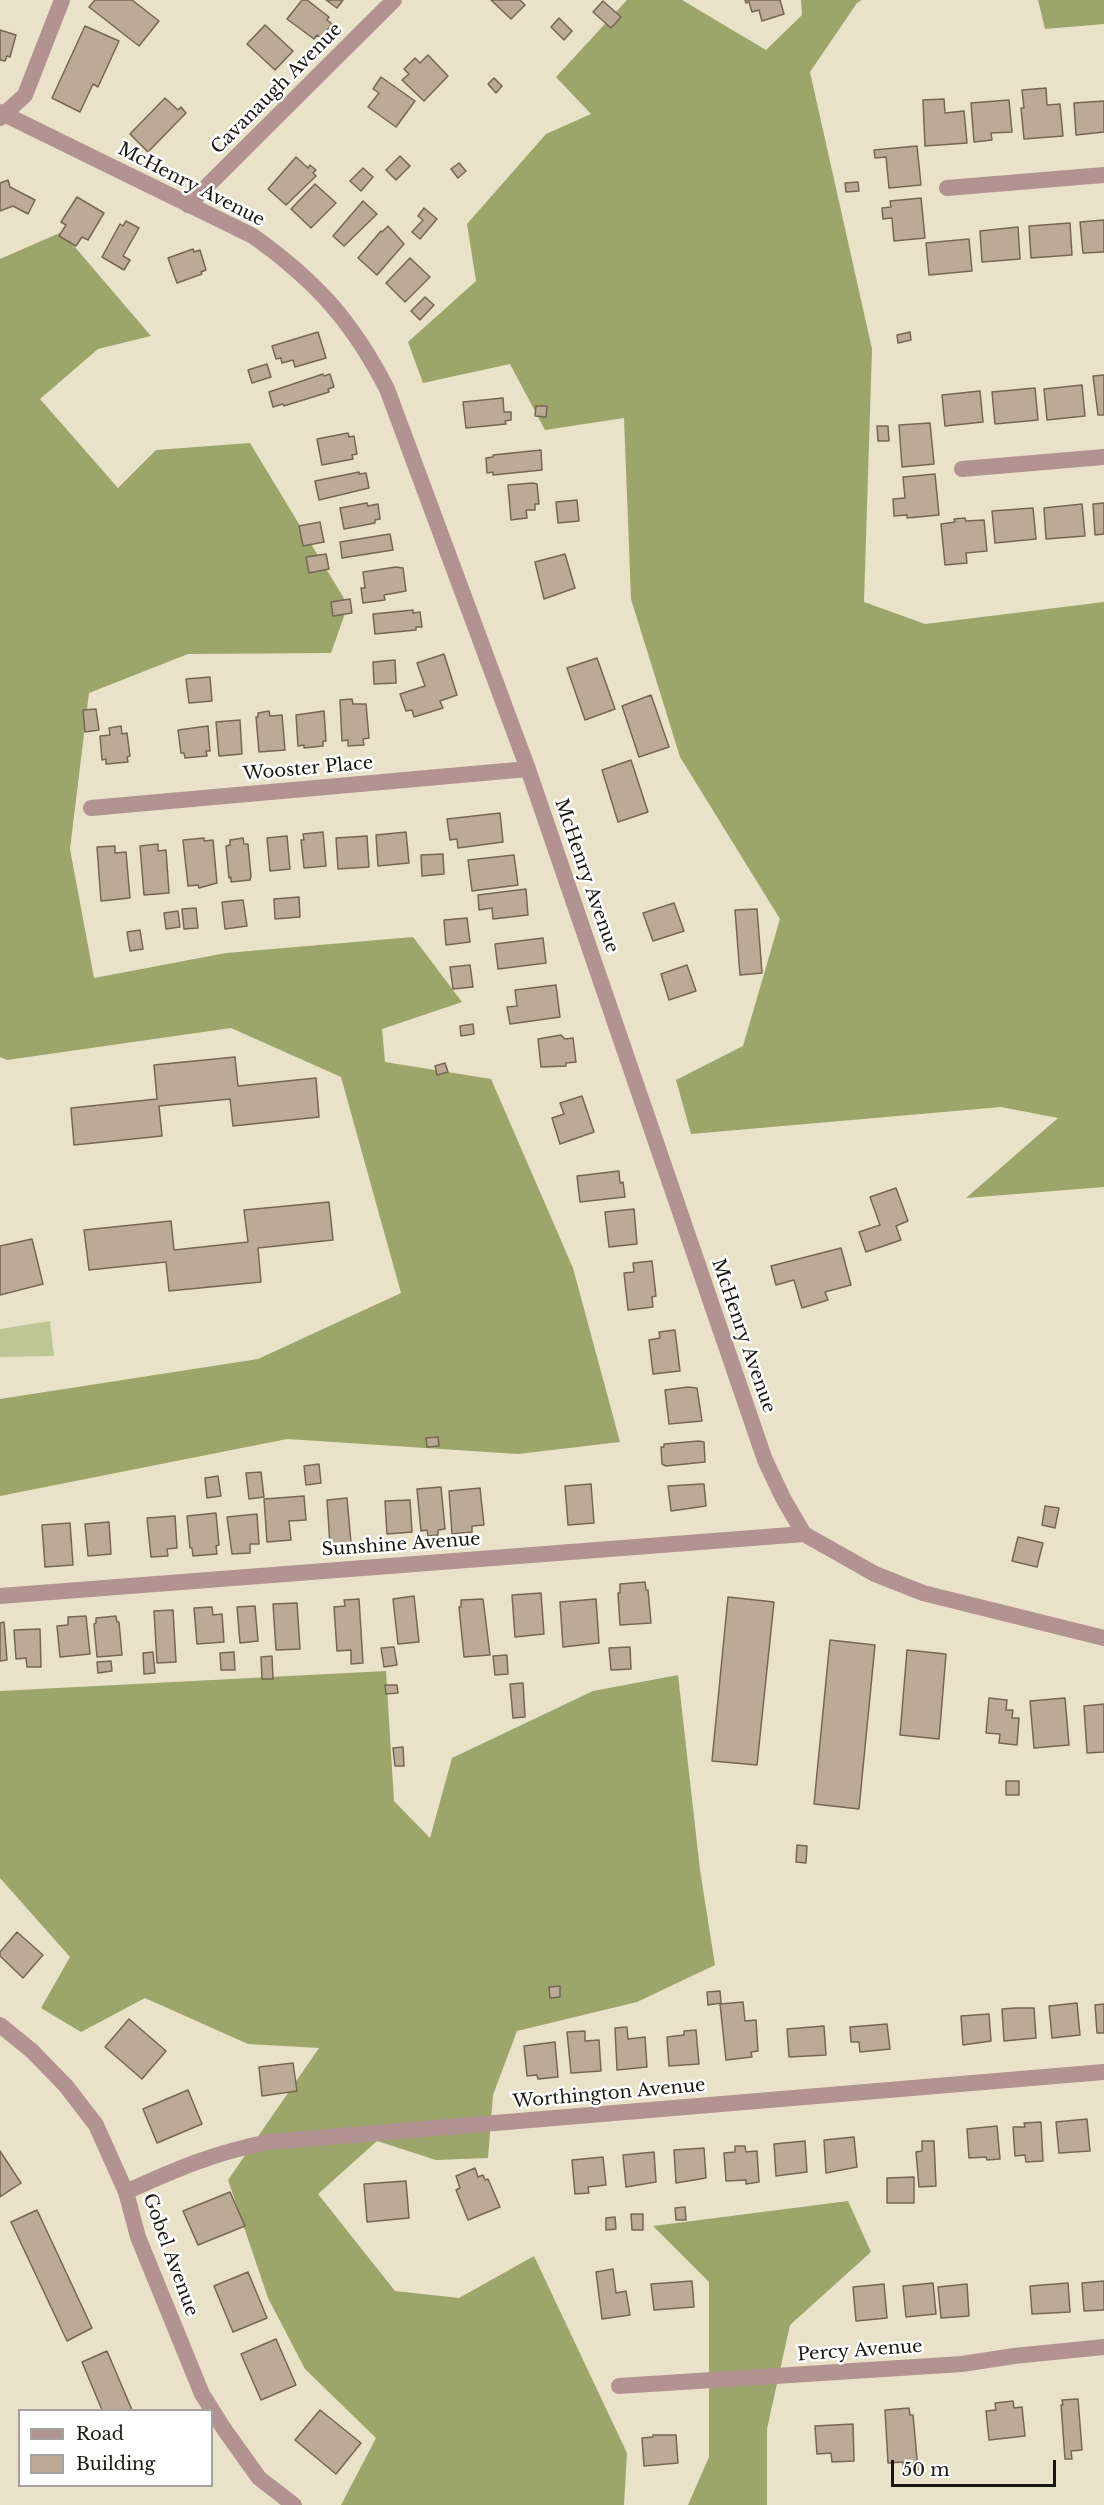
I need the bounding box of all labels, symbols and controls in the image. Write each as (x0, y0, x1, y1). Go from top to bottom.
street label: Cavanaugh Avenue (207, 19, 347, 159)
street label: McHenry Avenue (114, 139, 268, 231)
street label: Wooster Place (242, 753, 374, 785)
street label: McHenry Avenue (549, 796, 623, 956)
street label: McHenry Avenue (706, 1256, 780, 1416)
street label: Sunshine Avenue (321, 1529, 481, 1561)
street label: Worthington Avenue (512, 2075, 706, 2113)
street label: Gobel Avenue (138, 2191, 202, 2319)
street label: Percy Avenue (797, 2336, 923, 2366)
legend (18, 2409, 213, 2487)
text: Road (76, 2423, 124, 2445)
scale bar (894, 2448, 1059, 2486)
text: Building (76, 2453, 155, 2475)
text: 50 m (902, 2459, 950, 2481)

